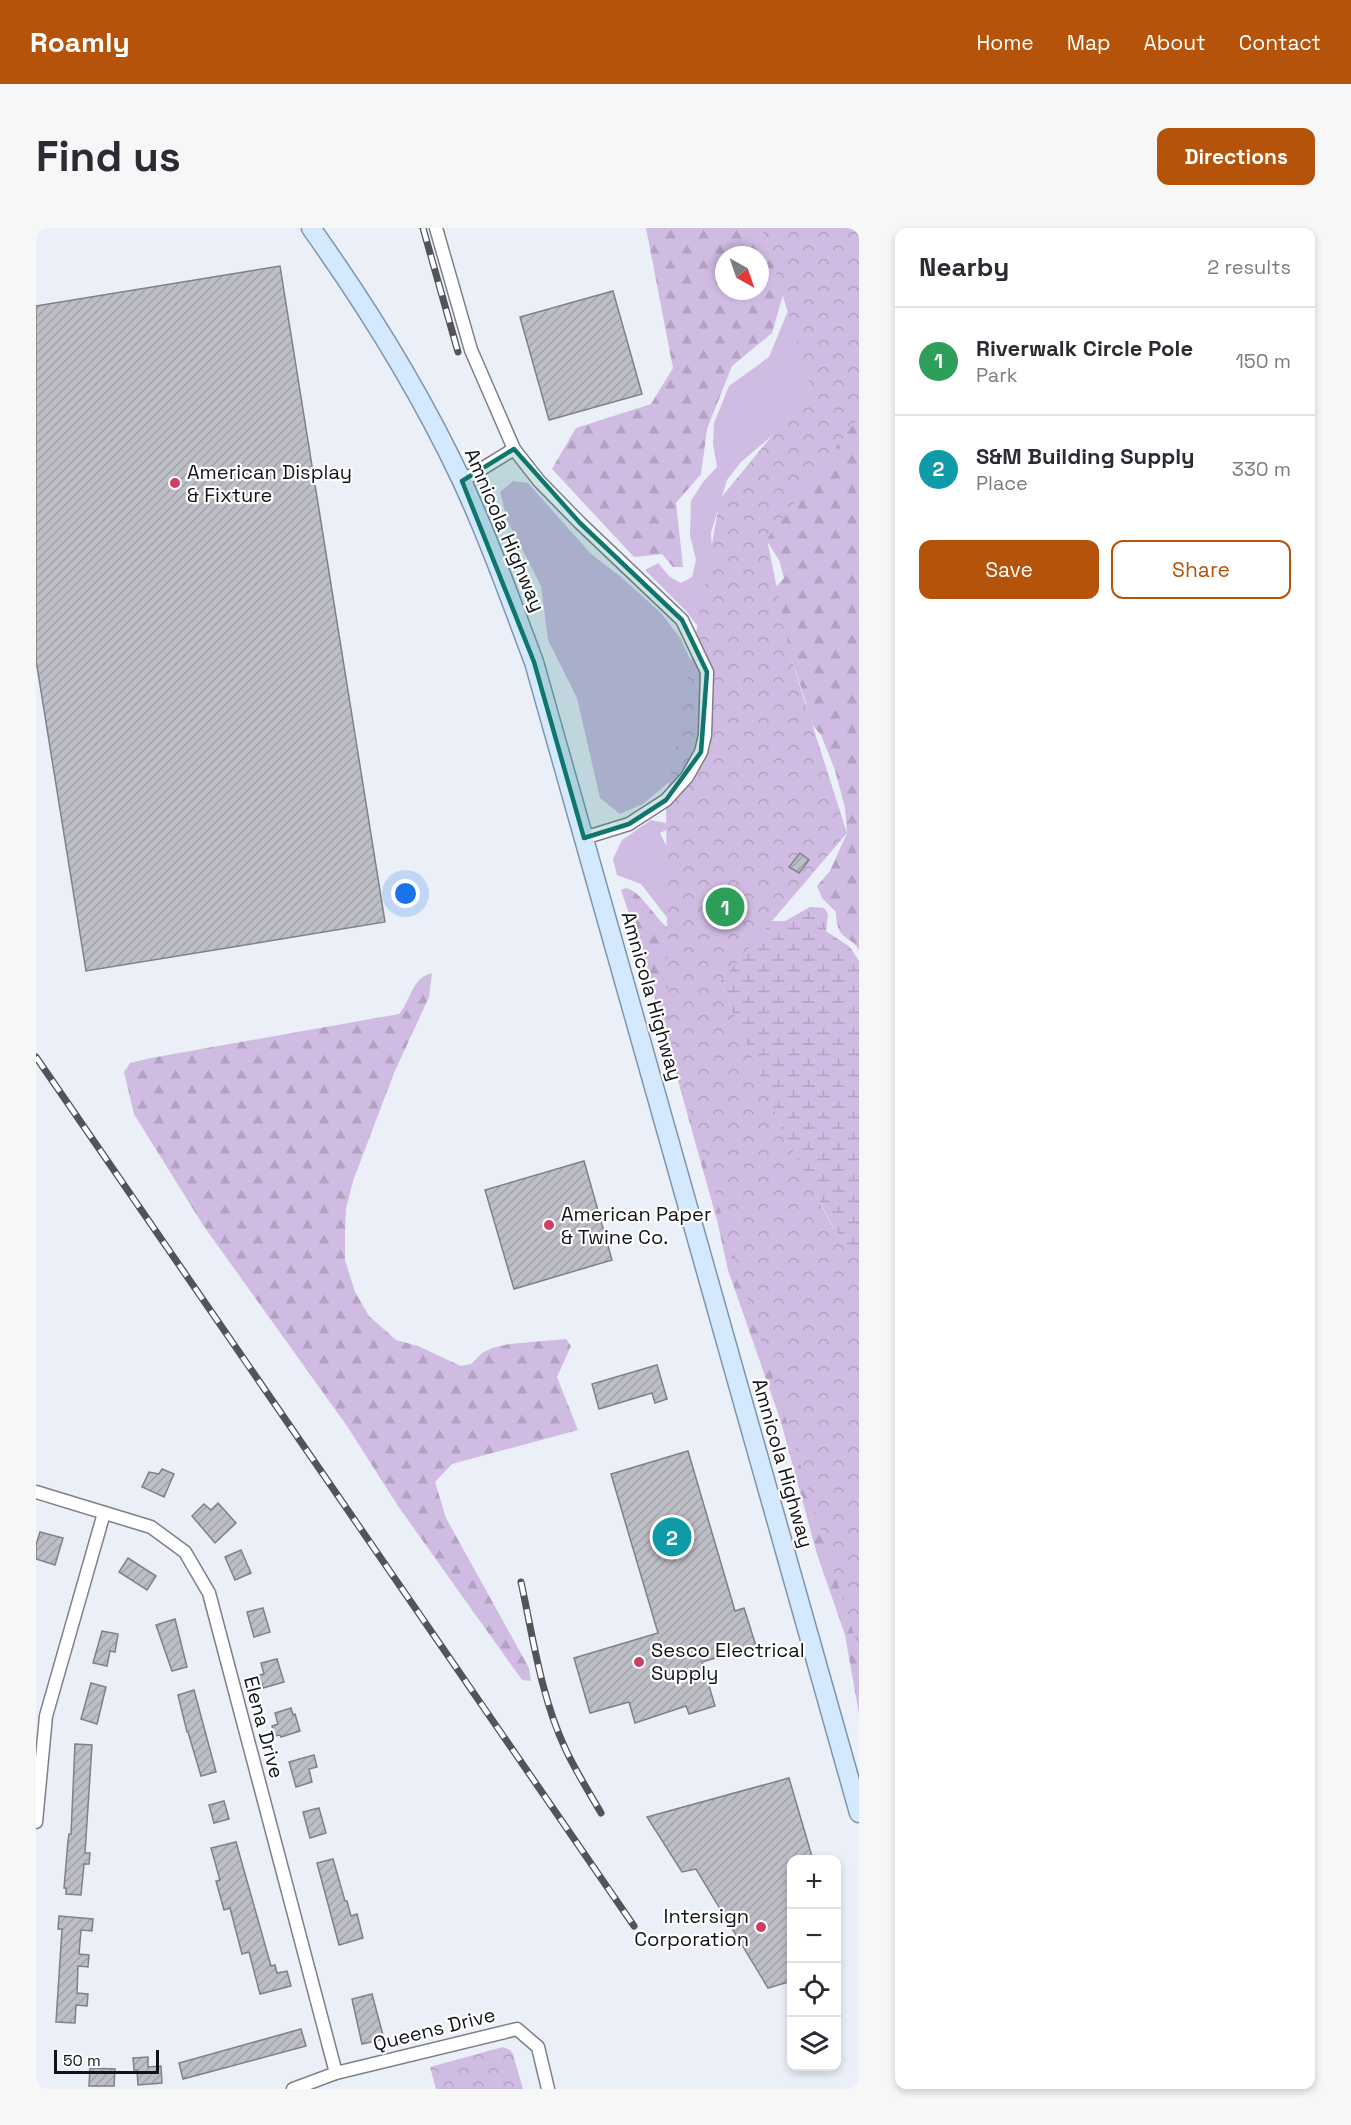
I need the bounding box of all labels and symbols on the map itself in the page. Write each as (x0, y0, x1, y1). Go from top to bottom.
north arrow (715, 246, 769, 300)
street label: Amnicola Highway (459, 444, 551, 616)
place label: American Display & Fixture (187, 459, 352, 508)
marker: American Display & Fixture (168, 476, 182, 490)
your location (391, 879, 420, 908)
pin: 1 (706, 884, 744, 930)
street label: Amnicola Highway (615, 908, 689, 1084)
place label: American Paper & Twine Co. (561, 1201, 712, 1250)
marker: American Paper & Twine Co. (542, 1218, 556, 1232)
street label: Amnicola Highway (746, 1375, 820, 1551)
pin: 2 (652, 1514, 692, 1560)
place label: Sesco Electrical Supply (651, 1637, 805, 1686)
marker: Sesco Electrical Supply (632, 1655, 646, 1669)
street label: Elena Drive (238, 1673, 290, 1781)
place label: Intersign Corporation (634, 1903, 749, 1952)
marker: Intersign Corporation (754, 1920, 768, 1934)
street label: Queens Drive (370, 2001, 498, 2057)
scale bar (54, 2047, 159, 2074)

